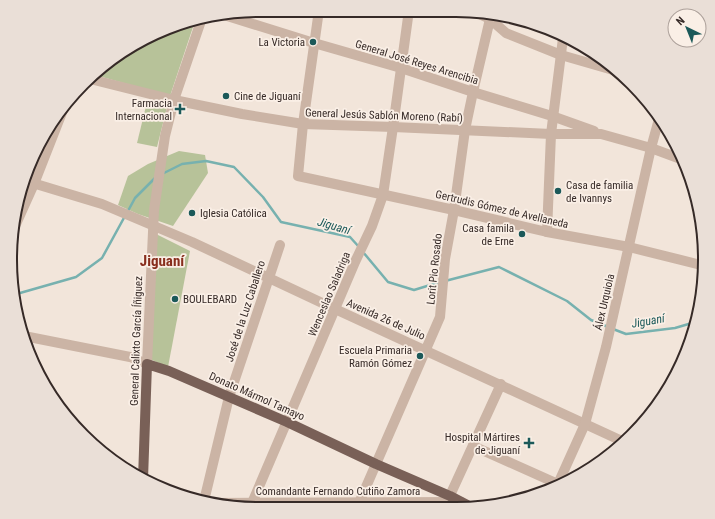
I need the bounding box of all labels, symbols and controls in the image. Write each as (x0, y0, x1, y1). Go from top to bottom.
north arrow (667, 8, 707, 48)
text: N (674, 14, 688, 28)
place label: La Victoria (258, 36, 305, 49)
marker: La Victoria (308, 37, 318, 47)
street label: General José Reyes Arencibia (354, 38, 480, 87)
place label: Cine de Jiguaní (234, 90, 301, 103)
marker: Cine de Jiguaní (221, 91, 231, 101)
place label: Farmacia Internacional (115, 97, 172, 123)
marker: Farmacia Internacional (175, 104, 185, 114)
street label: General Jesús Sablón Moreno (Rabí) (305, 106, 463, 125)
place label: Casa de familia de Ivannys (566, 179, 633, 205)
marker: Casa de familia de Ivannys (553, 186, 563, 196)
street label: Gertrudis Gómez de Avellaneda (434, 188, 570, 231)
place label: Iglesia Católica (200, 207, 267, 220)
marker: Iglesia Católica (187, 208, 197, 218)
water label: Jiguaní (316, 215, 354, 238)
place label: Casa famila de Erne (462, 222, 514, 248)
marker: Casa famila de Erne (517, 229, 527, 239)
street label: Lorit Pio Rosado (424, 232, 445, 305)
street label: Wenceslao Saladriga (306, 250, 353, 338)
district label: Jiguaní (140, 252, 185, 270)
street label: José de la Luz Caballero (223, 258, 268, 363)
street label: Álex Urquiola (592, 273, 617, 332)
street label: General Calixto García Íñiguez (128, 276, 145, 406)
place label: BOULEBARD (183, 293, 237, 306)
marker: BOULEBARD (170, 294, 180, 304)
street label: Avenida 26 de Julio (344, 296, 428, 343)
water label: Jiguaní (630, 311, 668, 331)
place label: Escuela Primaria Ramón Gómez (339, 344, 412, 370)
marker: Escuela Primaria Ramón Gómez (415, 351, 425, 361)
street label: Donato Mármol Tamayo (207, 370, 307, 424)
place label: Hospital Mártires de Jiguaní (445, 431, 520, 457)
marker: Hospital Mártires de Jiguaní (523, 437, 535, 449)
street label: Comandante Fernando Cutiño Zamora (256, 485, 420, 498)

